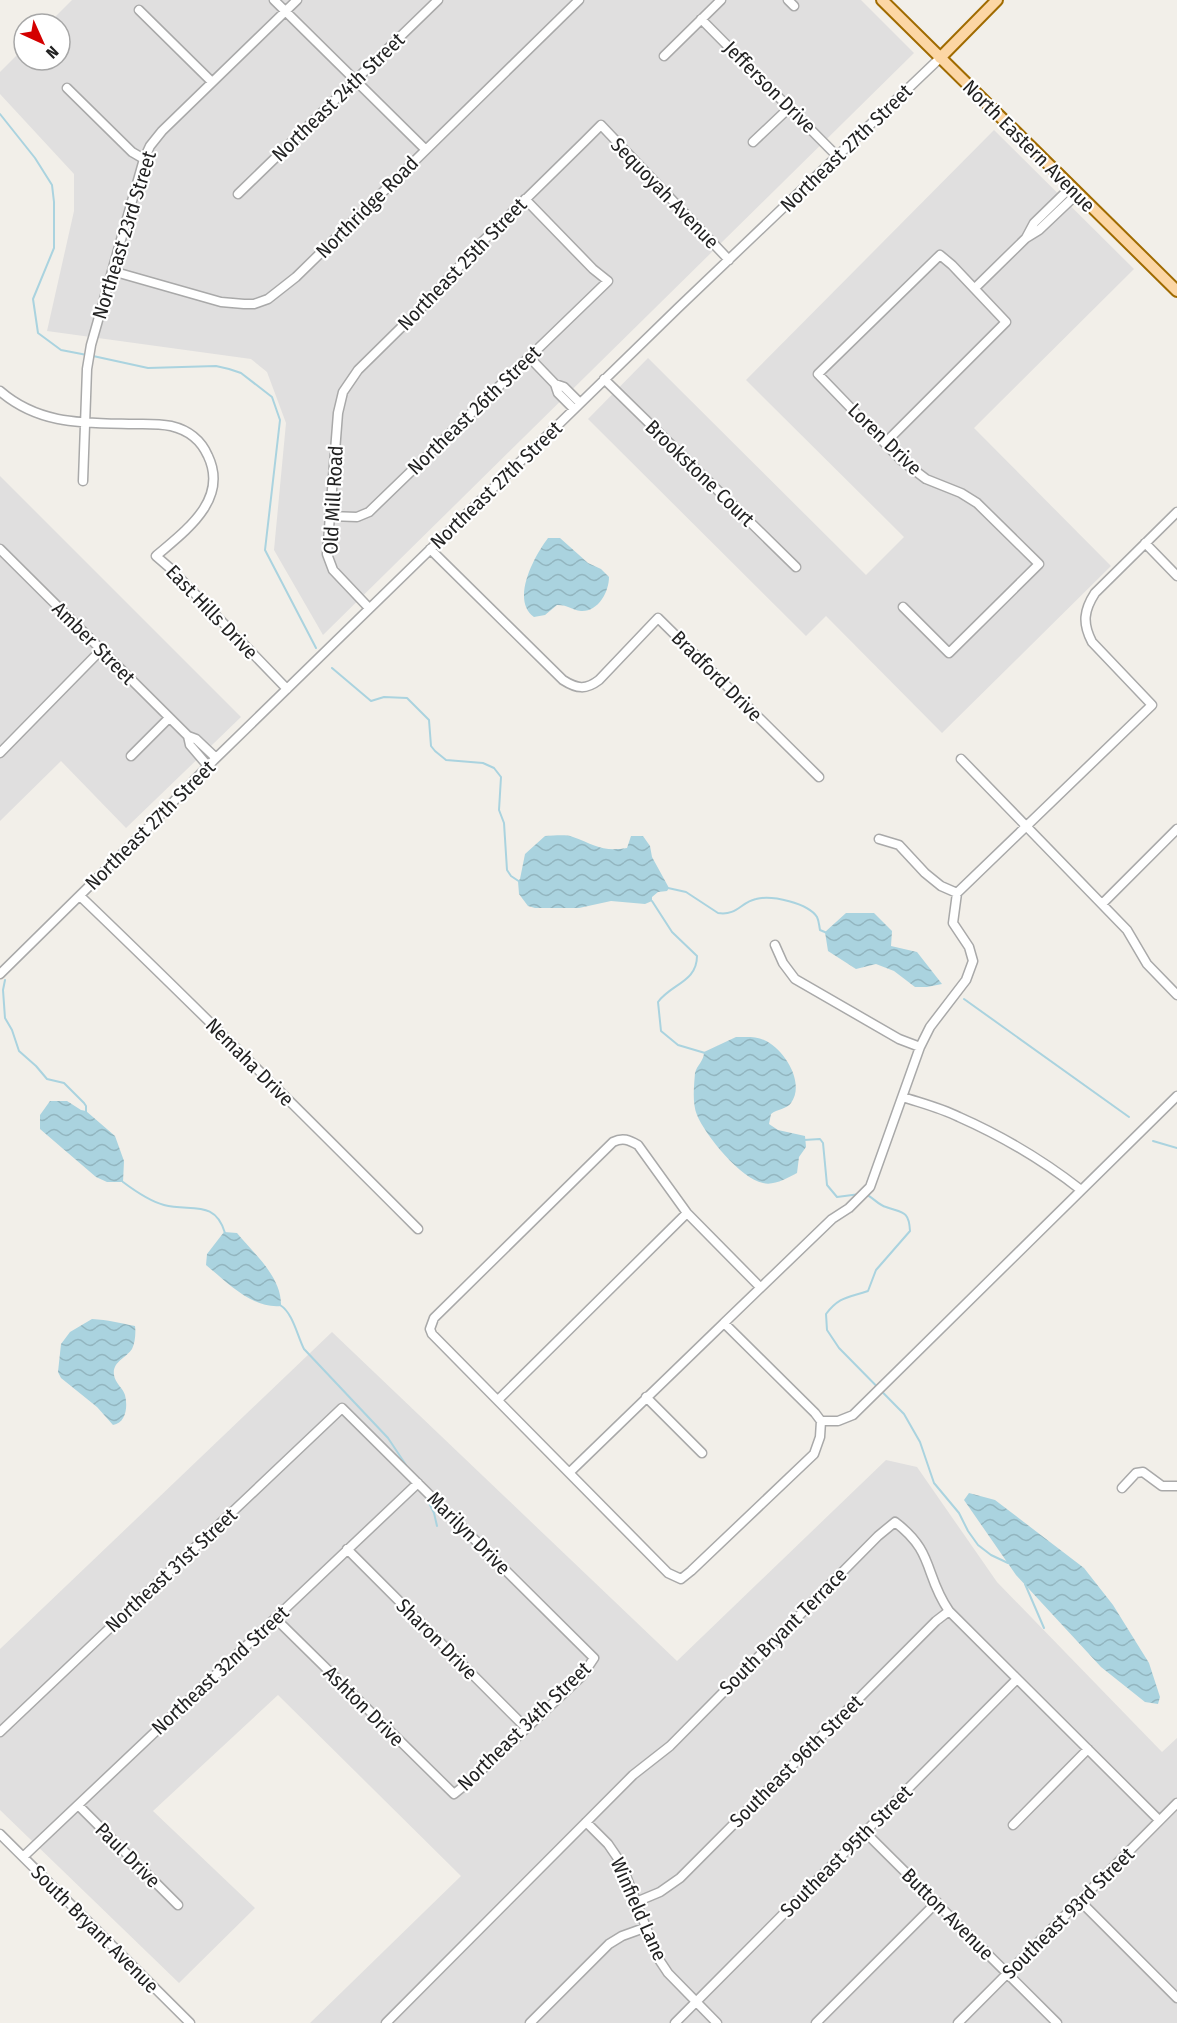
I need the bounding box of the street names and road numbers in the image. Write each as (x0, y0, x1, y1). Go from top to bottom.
street label: Northeast 24th Street (267, 27, 410, 166)
street label: Jefferson Drive (719, 36, 821, 138)
street label: North Eastern Avenue (958, 75, 1100, 217)
street label: Northeast 27th Street (775, 79, 917, 217)
street label: Sequoyah Avenue (606, 132, 724, 254)
street label: Northeast 23rd Street (87, 148, 161, 322)
street label: Northridge Road (311, 151, 423, 263)
street label: Northeast 25th Street (393, 193, 532, 335)
street label: Northeast 26th Street (403, 340, 546, 480)
street label: Loren Drive (843, 398, 927, 480)
street label: Brookstone Court (640, 415, 760, 531)
street label: Northeast 27th Street (425, 416, 567, 554)
street label: Old Mill Road (318, 445, 348, 555)
street label: East Hills Drive (161, 560, 263, 664)
street label: Amber Street (48, 597, 141, 690)
street label: Bradford Drive (667, 626, 767, 726)
street label: Northeast 27th Street (80, 755, 220, 895)
street label: Nemaha Drive (201, 1013, 299, 1111)
street label: Marilyn Drive (422, 1486, 516, 1580)
street label: Northeast 31st Street (100, 1503, 242, 1637)
street label: South Bryant Terrace (714, 1562, 852, 1700)
street label: Sharon Drive (391, 1593, 483, 1685)
street label: Northeast 32nd Street (146, 1600, 294, 1740)
street label: Northeast 34th Street (453, 1656, 596, 1796)
street label: Ashton Drive (319, 1661, 409, 1751)
street label: Southeast 96th Street (725, 1689, 868, 1832)
street label: Southeast 95th Street (775, 1780, 917, 1922)
street label: Paul Drive (91, 1818, 165, 1892)
street label: Southeast 93rd Street (997, 1842, 1139, 1984)
street label: Winfield Lane (606, 1854, 672, 1964)
street label: South Bryant Avenue (26, 1860, 164, 1998)
street label: Button Avenue (897, 1863, 999, 1965)

